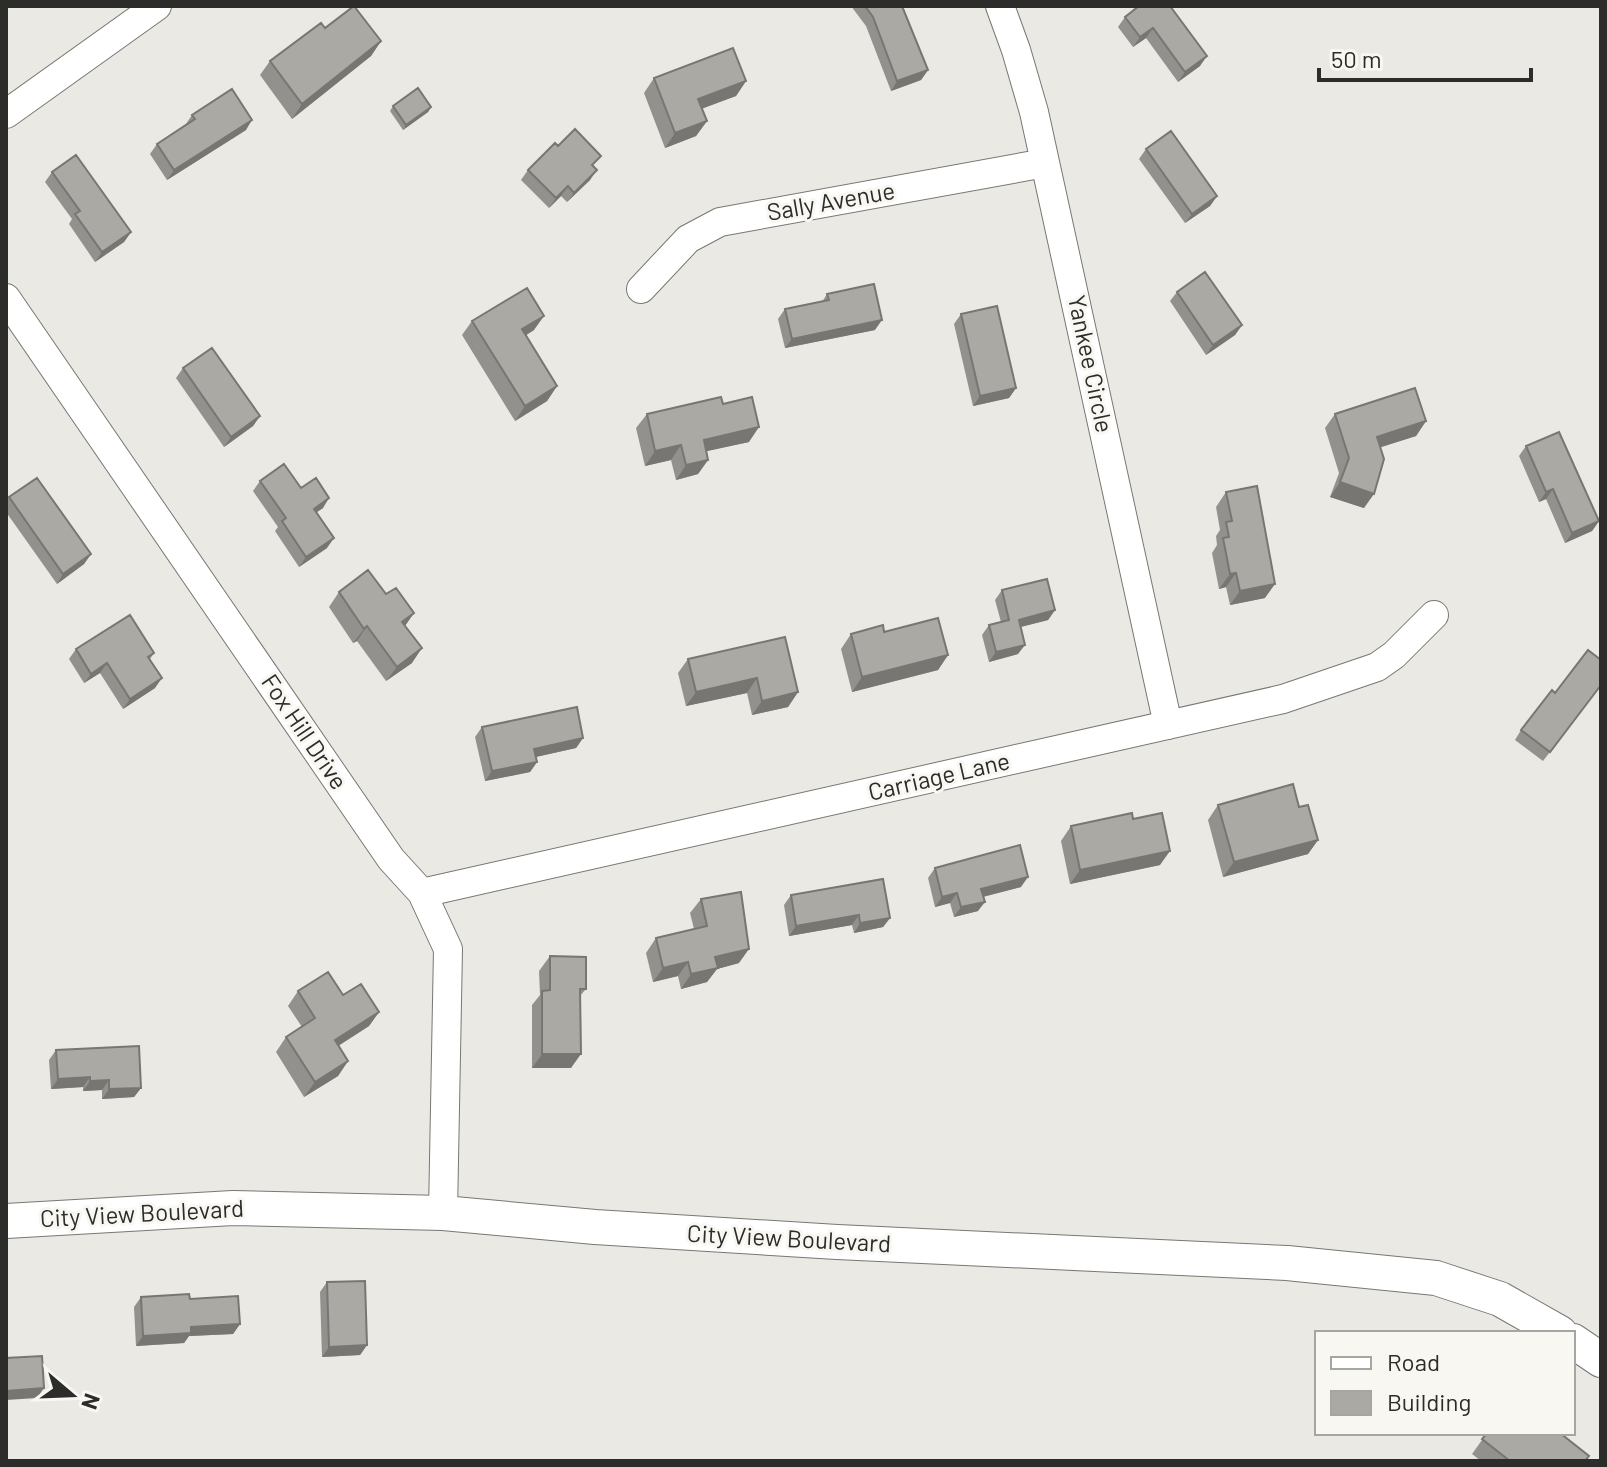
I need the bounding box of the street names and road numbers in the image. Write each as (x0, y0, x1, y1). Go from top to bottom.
street label: Sally Avenue (764, 175, 897, 226)
street label: Yankee Circle (1063, 292, 1120, 435)
street label: Fox Hill Drive (256, 668, 354, 794)
street label: Carriage Lane (865, 745, 1012, 806)
street label: City View Boulevard (39, 1193, 245, 1232)
street label: City View Boulevard (686, 1218, 892, 1257)

